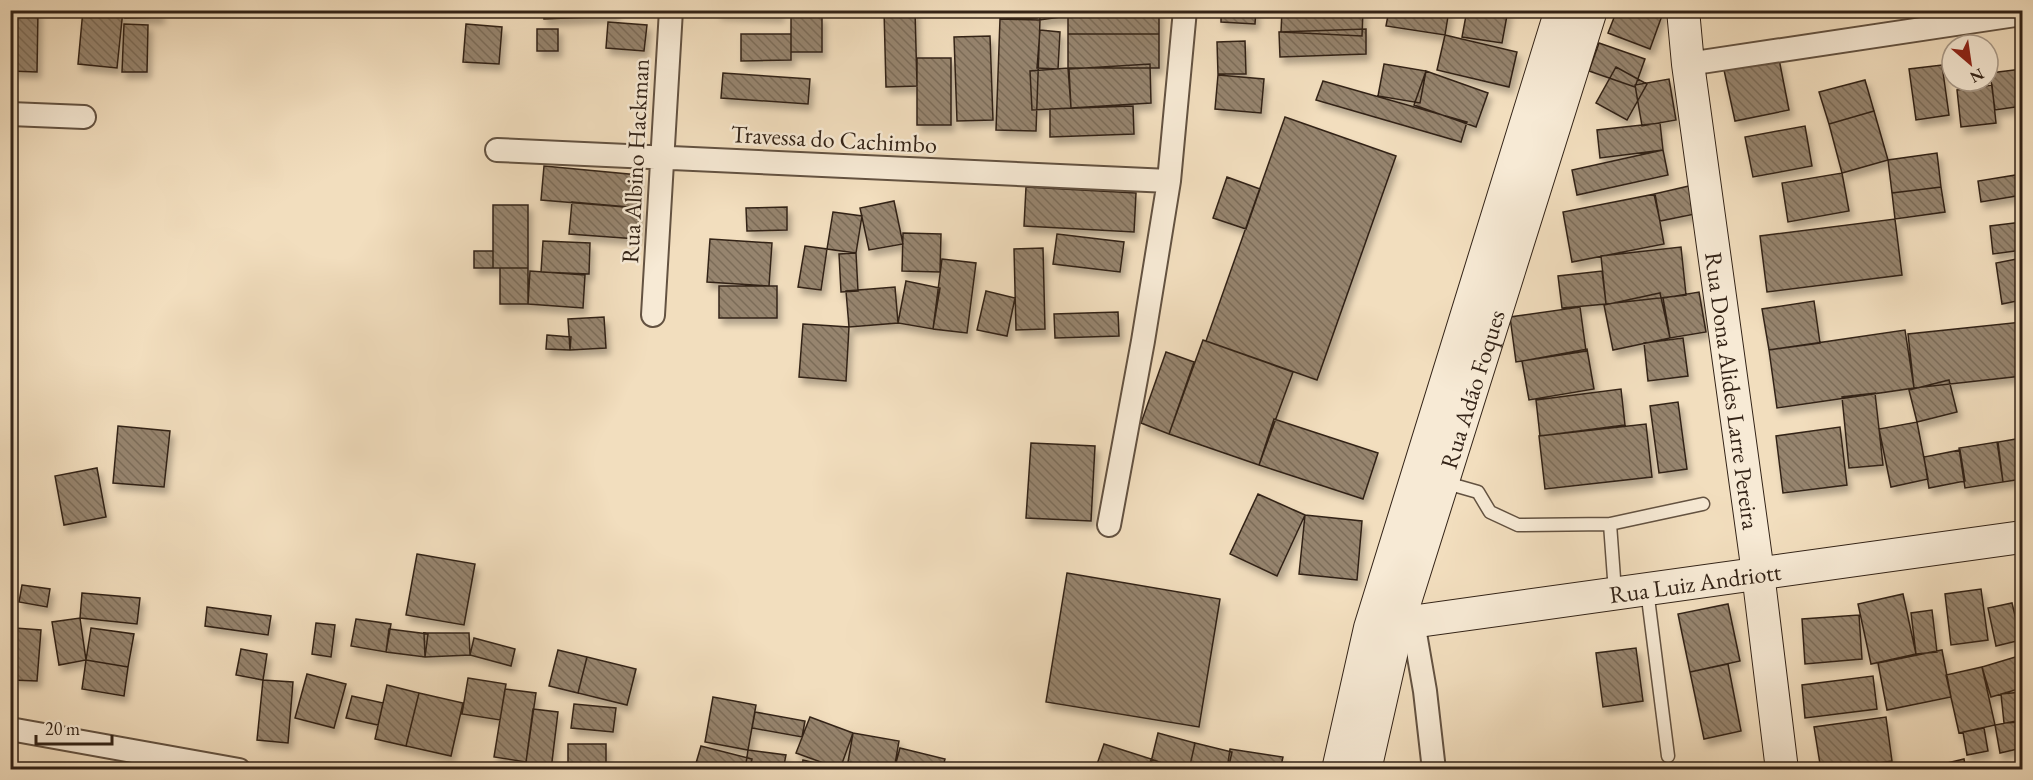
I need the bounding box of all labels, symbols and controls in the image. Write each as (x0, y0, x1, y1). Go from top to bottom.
north arrow (1940, 33, 2000, 93)
street label: Rua Albino Hackman (614, 57, 656, 264)
text: N (1966, 63, 1988, 88)
street label: Travessa do Cachimbo (730, 118, 938, 160)
street label: Rua Dona Alides Larre Pereira (1699, 250, 1767, 532)
street label: Rua Adão Foques (1432, 306, 1511, 472)
street label: Rua Luiz Andriott (1607, 555, 1783, 610)
scale bar (36, 708, 112, 746)
text: 20 m (45, 717, 80, 740)

